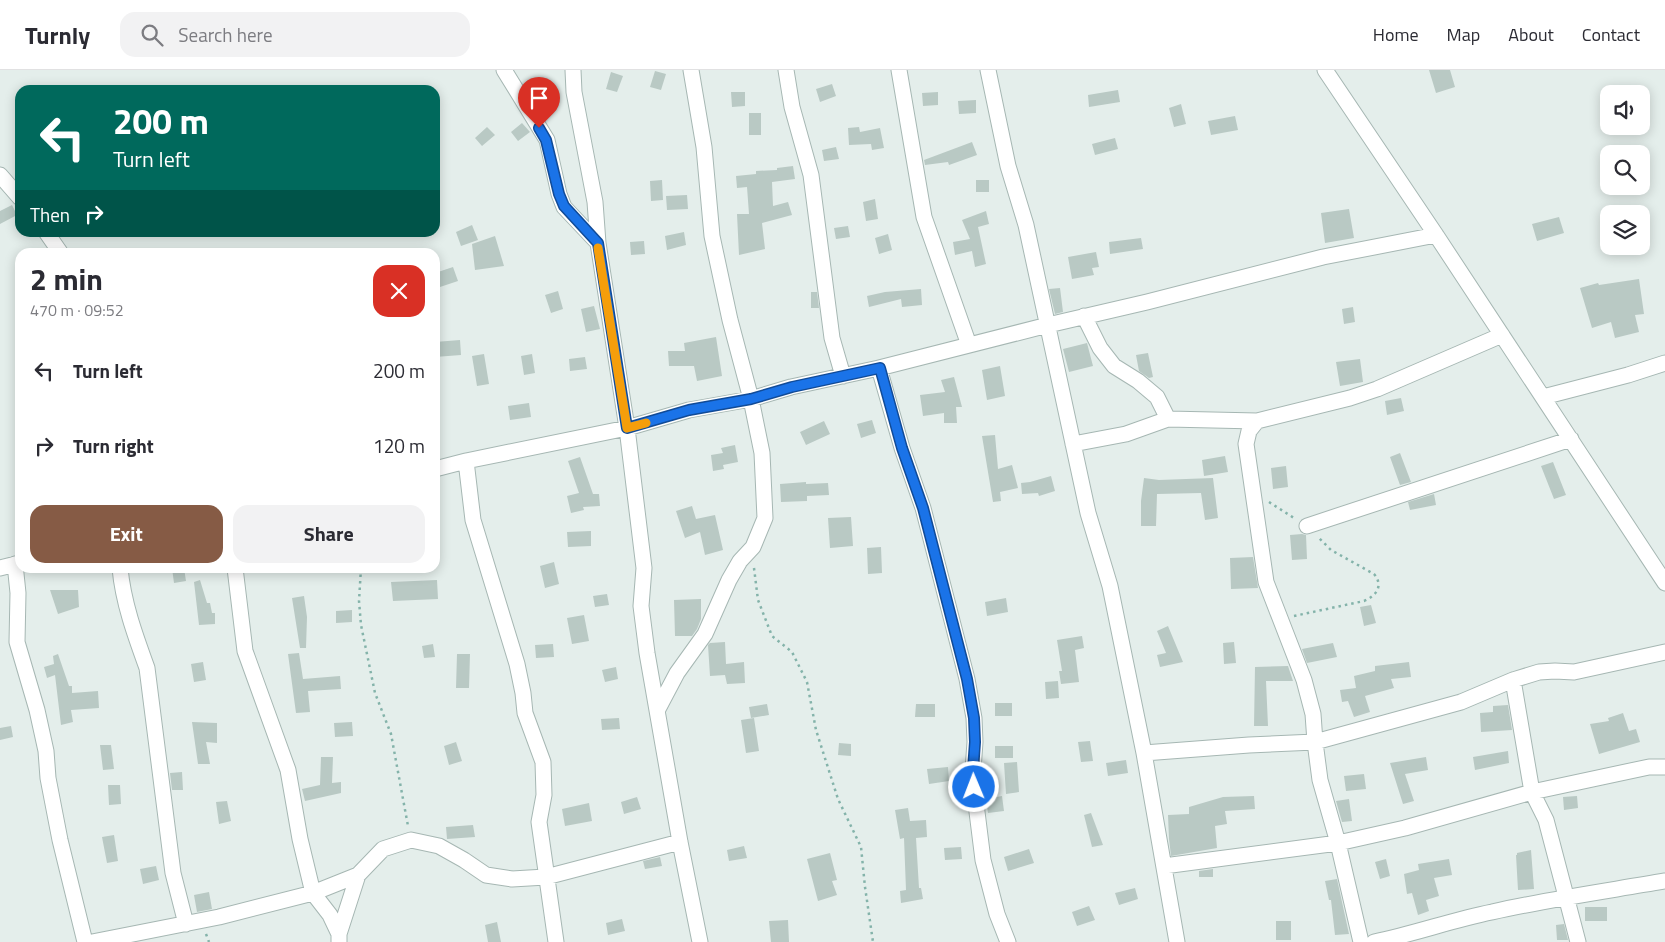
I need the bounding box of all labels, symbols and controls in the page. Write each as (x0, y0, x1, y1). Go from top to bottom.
search box (120, 12, 470, 57)
text: Turnly (25, 17, 90, 53)
text: Search here (178, 20, 273, 49)
icon: search (138, 21, 166, 49)
text: Home (1373, 21, 1419, 48)
text: Map (1447, 21, 1480, 48)
text: About (1508, 21, 1554, 48)
text: Contact (1582, 21, 1640, 48)
pin (518, 77, 560, 128)
icon: arrive (525, 84, 553, 112)
map controls (1600, 85, 1650, 255)
button: sound (1600, 85, 1650, 135)
text: 200 m (113, 94, 209, 148)
icon: left (30, 105, 95, 170)
text: Turn left (113, 142, 190, 176)
button: search (1600, 145, 1650, 195)
text: Then (30, 200, 70, 229)
icon: right (80, 200, 108, 228)
button: layers (1600, 205, 1650, 255)
text: 2 min (30, 256, 103, 302)
button: close (373, 265, 425, 317)
text: 470 m · 09:52 (30, 298, 124, 322)
text: Turn left (73, 356, 143, 385)
text: 200 m (373, 356, 425, 385)
icon: left (30, 357, 58, 385)
text: Turn right (73, 431, 154, 460)
text: 120 m (373, 431, 425, 460)
icon: right (30, 432, 58, 460)
button: Exit (30, 505, 223, 563)
button: Share (233, 505, 425, 563)
position arrow (947, 760, 999, 812)

